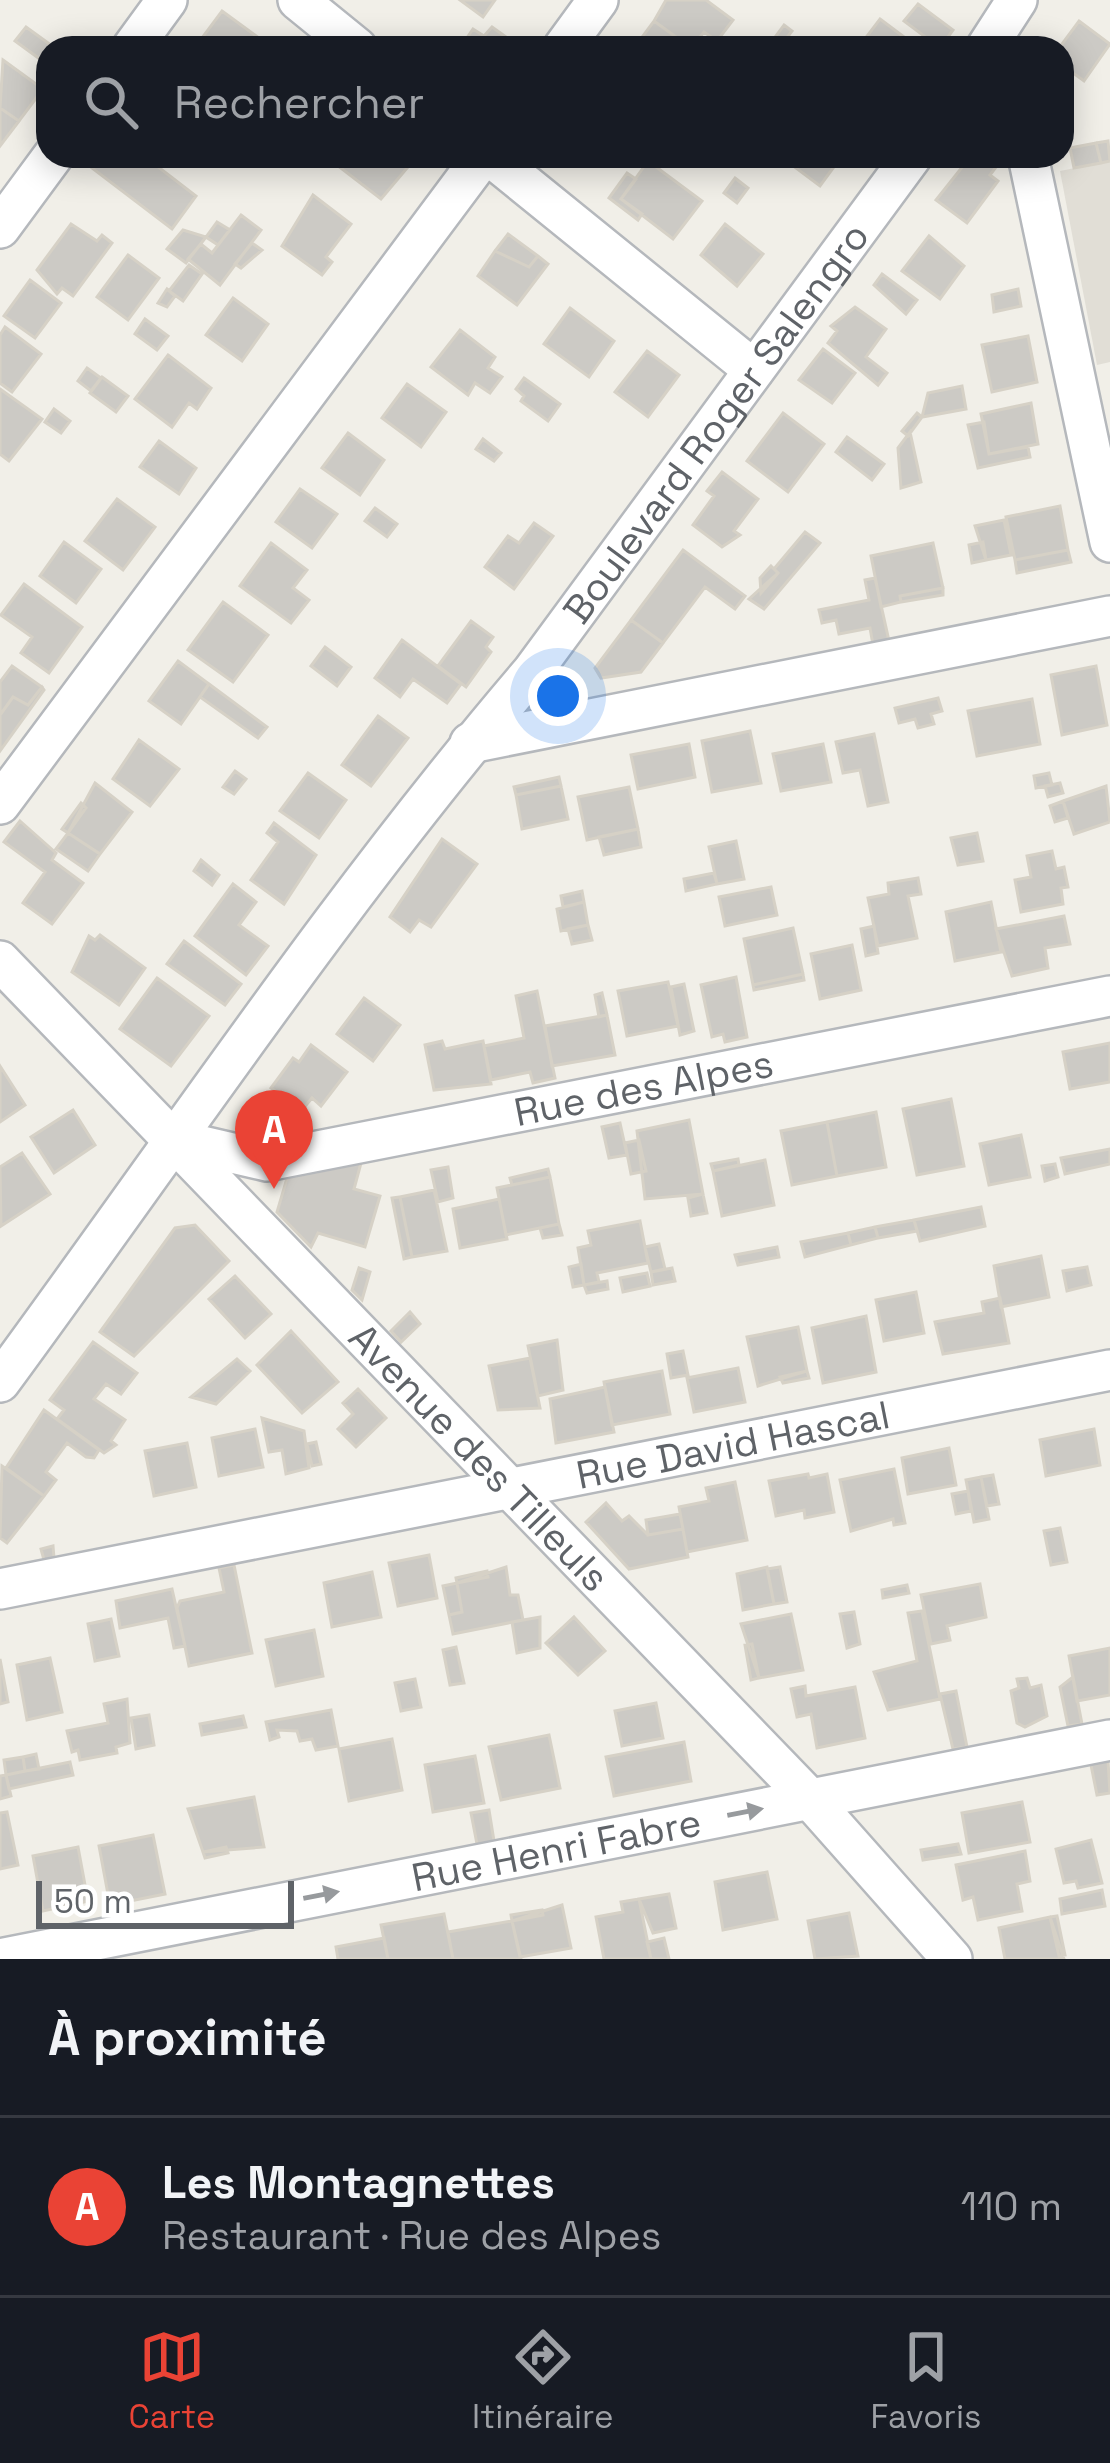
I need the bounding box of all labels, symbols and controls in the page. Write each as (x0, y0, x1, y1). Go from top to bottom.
search box (36, 36, 1074, 168)
icon: search (78, 69, 144, 135)
text: Rechercher (174, 74, 424, 131)
street label: Boulevard Roger Salengro (552, 213, 880, 633)
your location (528, 666, 588, 726)
street label: Rue des Alpes (510, 1039, 777, 1137)
pin: A (235, 1090, 313, 1189)
street label: Avenue des Tilleuls (339, 1313, 620, 1602)
street label: Rue David Hascal (572, 1390, 894, 1500)
street label: Rue Henri Fabre (407, 1797, 705, 1902)
one-way arrow (726, 1802, 764, 1821)
scale bar (36, 1875, 294, 1928)
text: 50 m (54, 1881, 132, 1923)
one-way arrow (302, 1885, 340, 1904)
text: À proximité (48, 2005, 327, 2070)
text: Les Montagnettes (162, 2154, 555, 2211)
text: A (75, 2182, 99, 2231)
text: 110 m (961, 2182, 1062, 2231)
text: Restaurant · Rue des Alpes (162, 2211, 661, 2260)
tab: Carte (128, 2324, 215, 2438)
tab: Itinéraire (472, 2324, 614, 2438)
tab: Favoris (870, 2324, 982, 2438)

